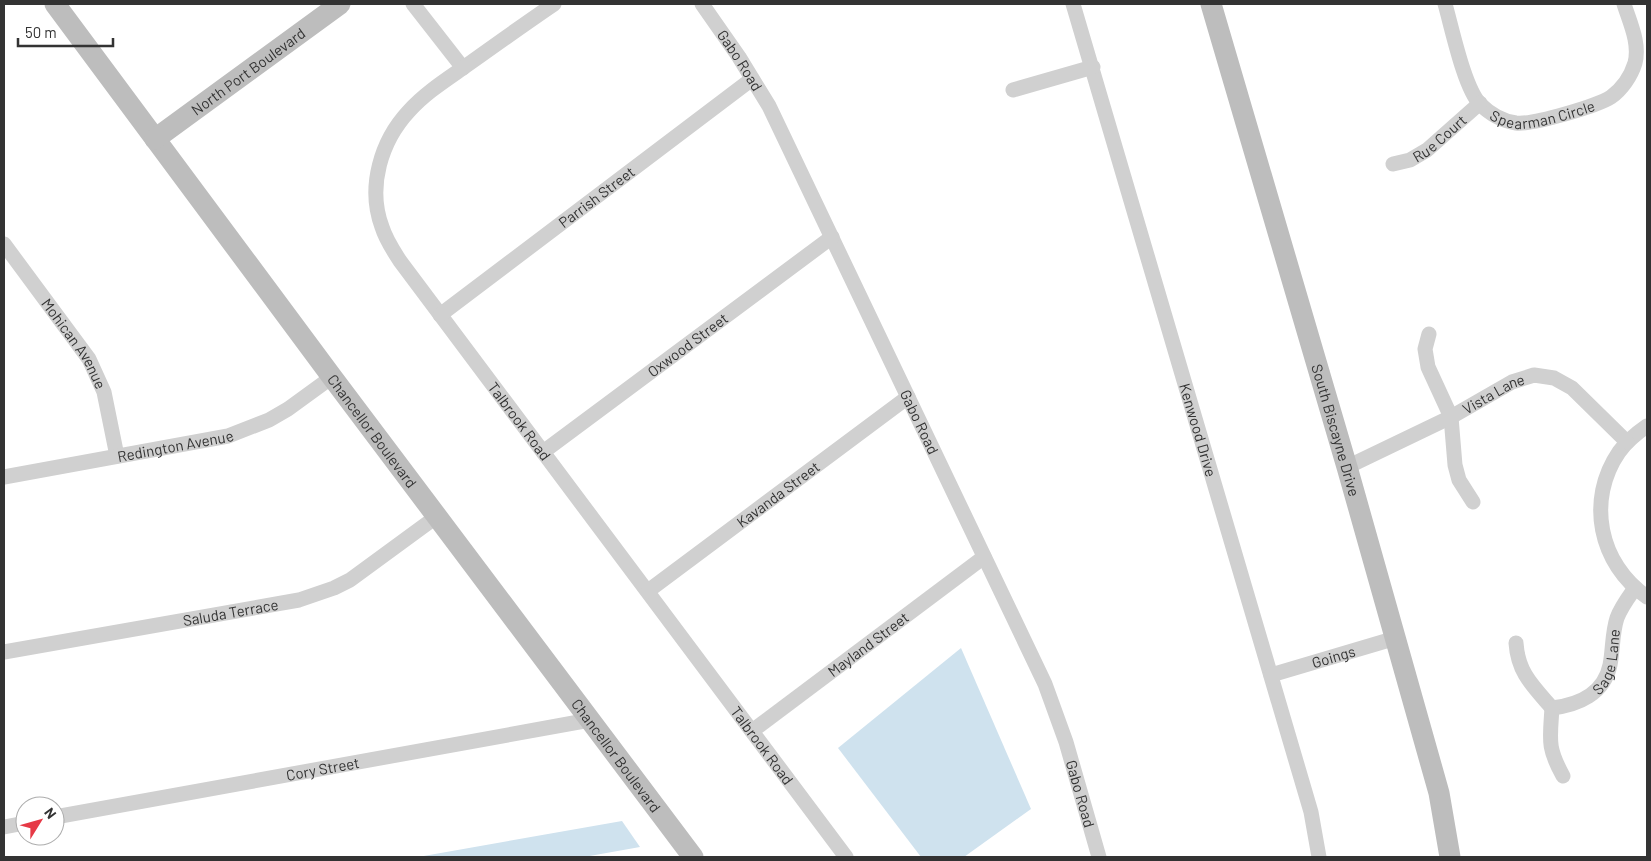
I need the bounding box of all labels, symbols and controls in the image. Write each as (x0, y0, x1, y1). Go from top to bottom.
scale bar (18, 15, 112, 47)
text: 50 m (25, 23, 57, 41)
street label: North Port Boulevard (187, 24, 308, 119)
street label: Gabo Road (714, 26, 767, 94)
street label: Spearman Circle (1487, 96, 1597, 132)
street label: Rue Court (1409, 111, 1470, 166)
street label: Parrish Street (555, 162, 638, 231)
street label: Mohican Avenue (38, 294, 110, 391)
street label: Oxwood Street (644, 309, 731, 380)
street label: South Biscayne Drive (1308, 362, 1364, 498)
street label: Vista Lane (1459, 370, 1527, 418)
street label: Chancellor Boulevard (324, 371, 421, 491)
street label: Talbrook Road (485, 378, 555, 464)
street label: Kenwood Drive (1176, 381, 1221, 479)
street label: Gabo Road (897, 387, 943, 457)
street label: Redington Avenue (116, 426, 236, 465)
street label: Kavanda Street (733, 457, 823, 531)
street label: Saluda Terrace (181, 595, 280, 629)
street label: Mayland Street (824, 608, 912, 680)
street label: Sage Lane (1588, 628, 1623, 698)
street label: Goings (1309, 642, 1357, 671)
street label: Chancellor Boulevard (568, 695, 665, 816)
street label: Talbrook Road (727, 703, 797, 788)
street label: Cory Street (285, 753, 361, 784)
street label: Gabo Road (1063, 758, 1099, 829)
north arrow (15, 796, 65, 846)
text: N (41, 804, 60, 822)

